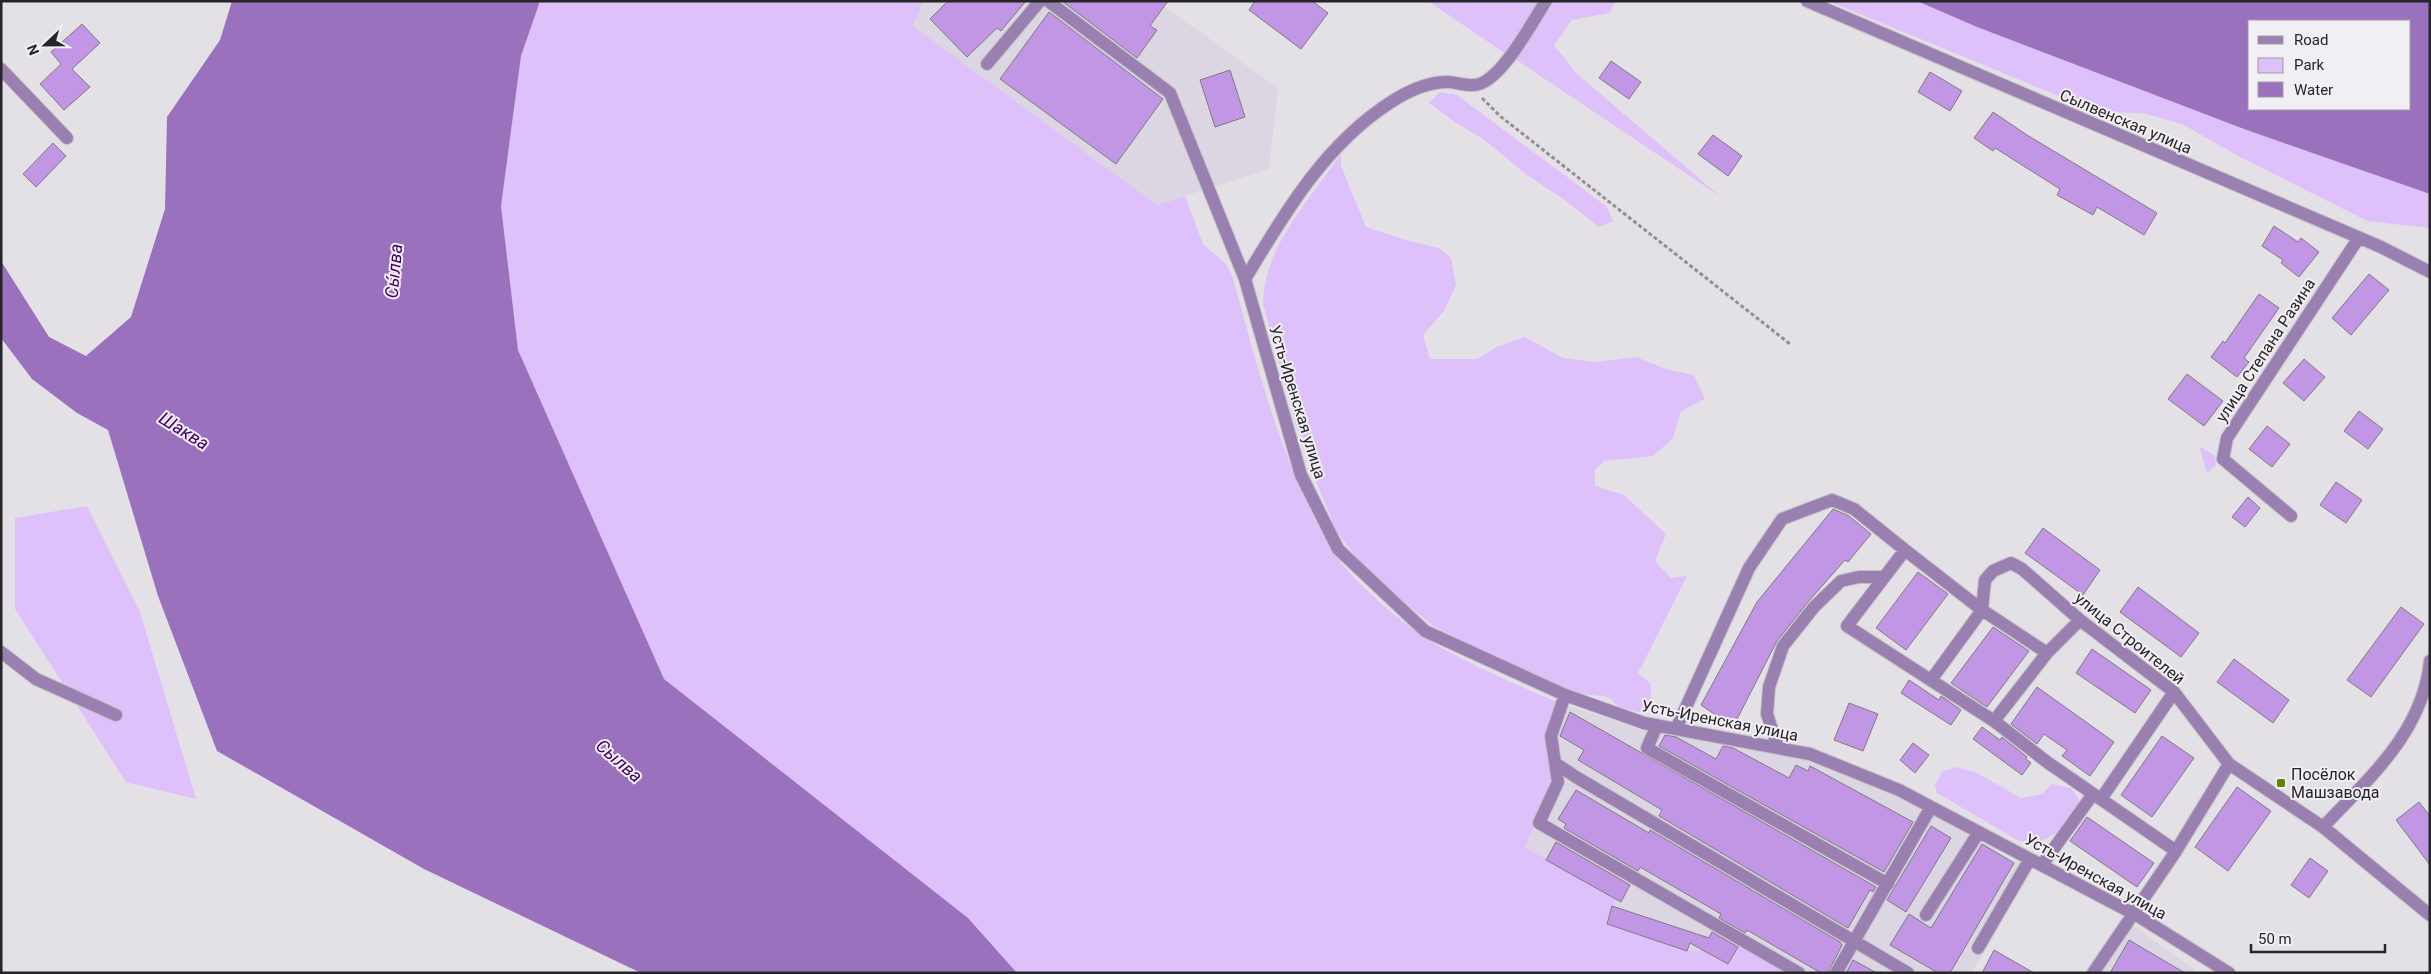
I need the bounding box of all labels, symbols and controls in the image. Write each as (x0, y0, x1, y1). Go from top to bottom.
north arrow (20, 20, 70, 70)
legend (2248, 20, 2411, 110)
text: Road (2294, 31, 2328, 49)
text: N (24, 42, 42, 57)
text: Park (2294, 56, 2325, 74)
text: Water (2294, 81, 2333, 99)
street label: Сылвенская улица (2057, 85, 2195, 158)
water label: Сы́лва (381, 243, 406, 299)
street label: улица Степана Разина (2212, 275, 2319, 426)
street label: Усть-Иренская улица (1265, 323, 1330, 481)
water label: Шаква (155, 407, 213, 454)
street label: улица Строителей (2071, 588, 2188, 689)
street label: Усть-Иренская улица (1640, 696, 1800, 745)
water label: Сылва (592, 735, 647, 786)
place label: Посёлок Машзавода (2291, 765, 2380, 802)
marker: Посёлок Машзавода (2275, 777, 2287, 789)
street label: Усть-Иренская улица (2022, 830, 2170, 923)
scale bar (2251, 922, 2385, 954)
text: 50 m (2258, 930, 2292, 948)

